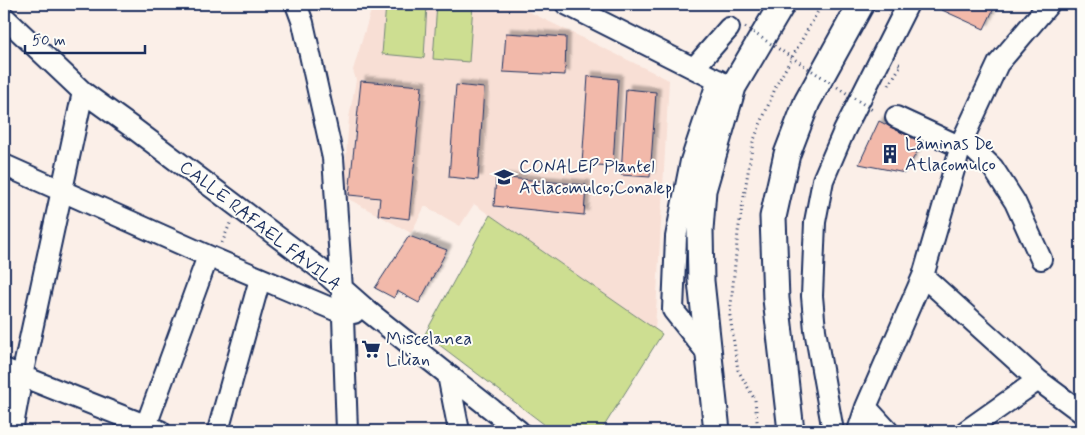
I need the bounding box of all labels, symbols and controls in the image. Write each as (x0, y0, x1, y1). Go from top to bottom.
scale bar (25, 22, 145, 54)
text: 50 m (32, 31, 66, 51)
place label: Láminas De Atlacomulco (905, 132, 996, 177)
building icon: Láminas De Atlacomulco (879, 143, 901, 165)
street label: CALLE RAFAEL FAVILA (174, 155, 346, 297)
place label: CONALEP Plantel Atlacomulco;Conalep (519, 155, 672, 200)
school or university icon: CONALEP Plantel Atlacomulco;Conalep (493, 166, 515, 188)
place label: Miscelanea Lilian (386, 327, 472, 372)
supermarket icon: Miscelanea Lilian (360, 338, 382, 360)

